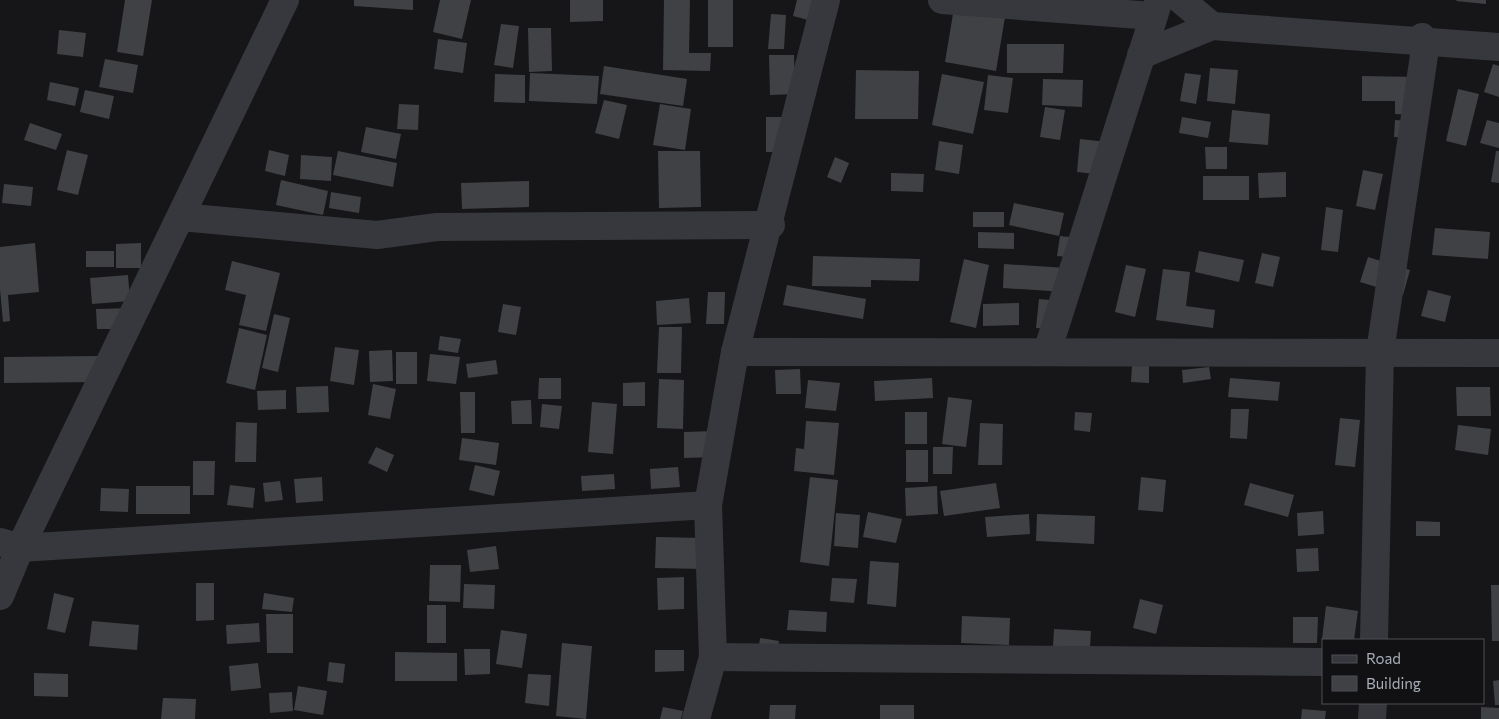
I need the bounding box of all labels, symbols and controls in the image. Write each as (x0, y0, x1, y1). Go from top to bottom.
legend (1322, 639, 1484, 704)
text: Road (1366, 649, 1401, 667)
text: Building (1366, 674, 1421, 692)

